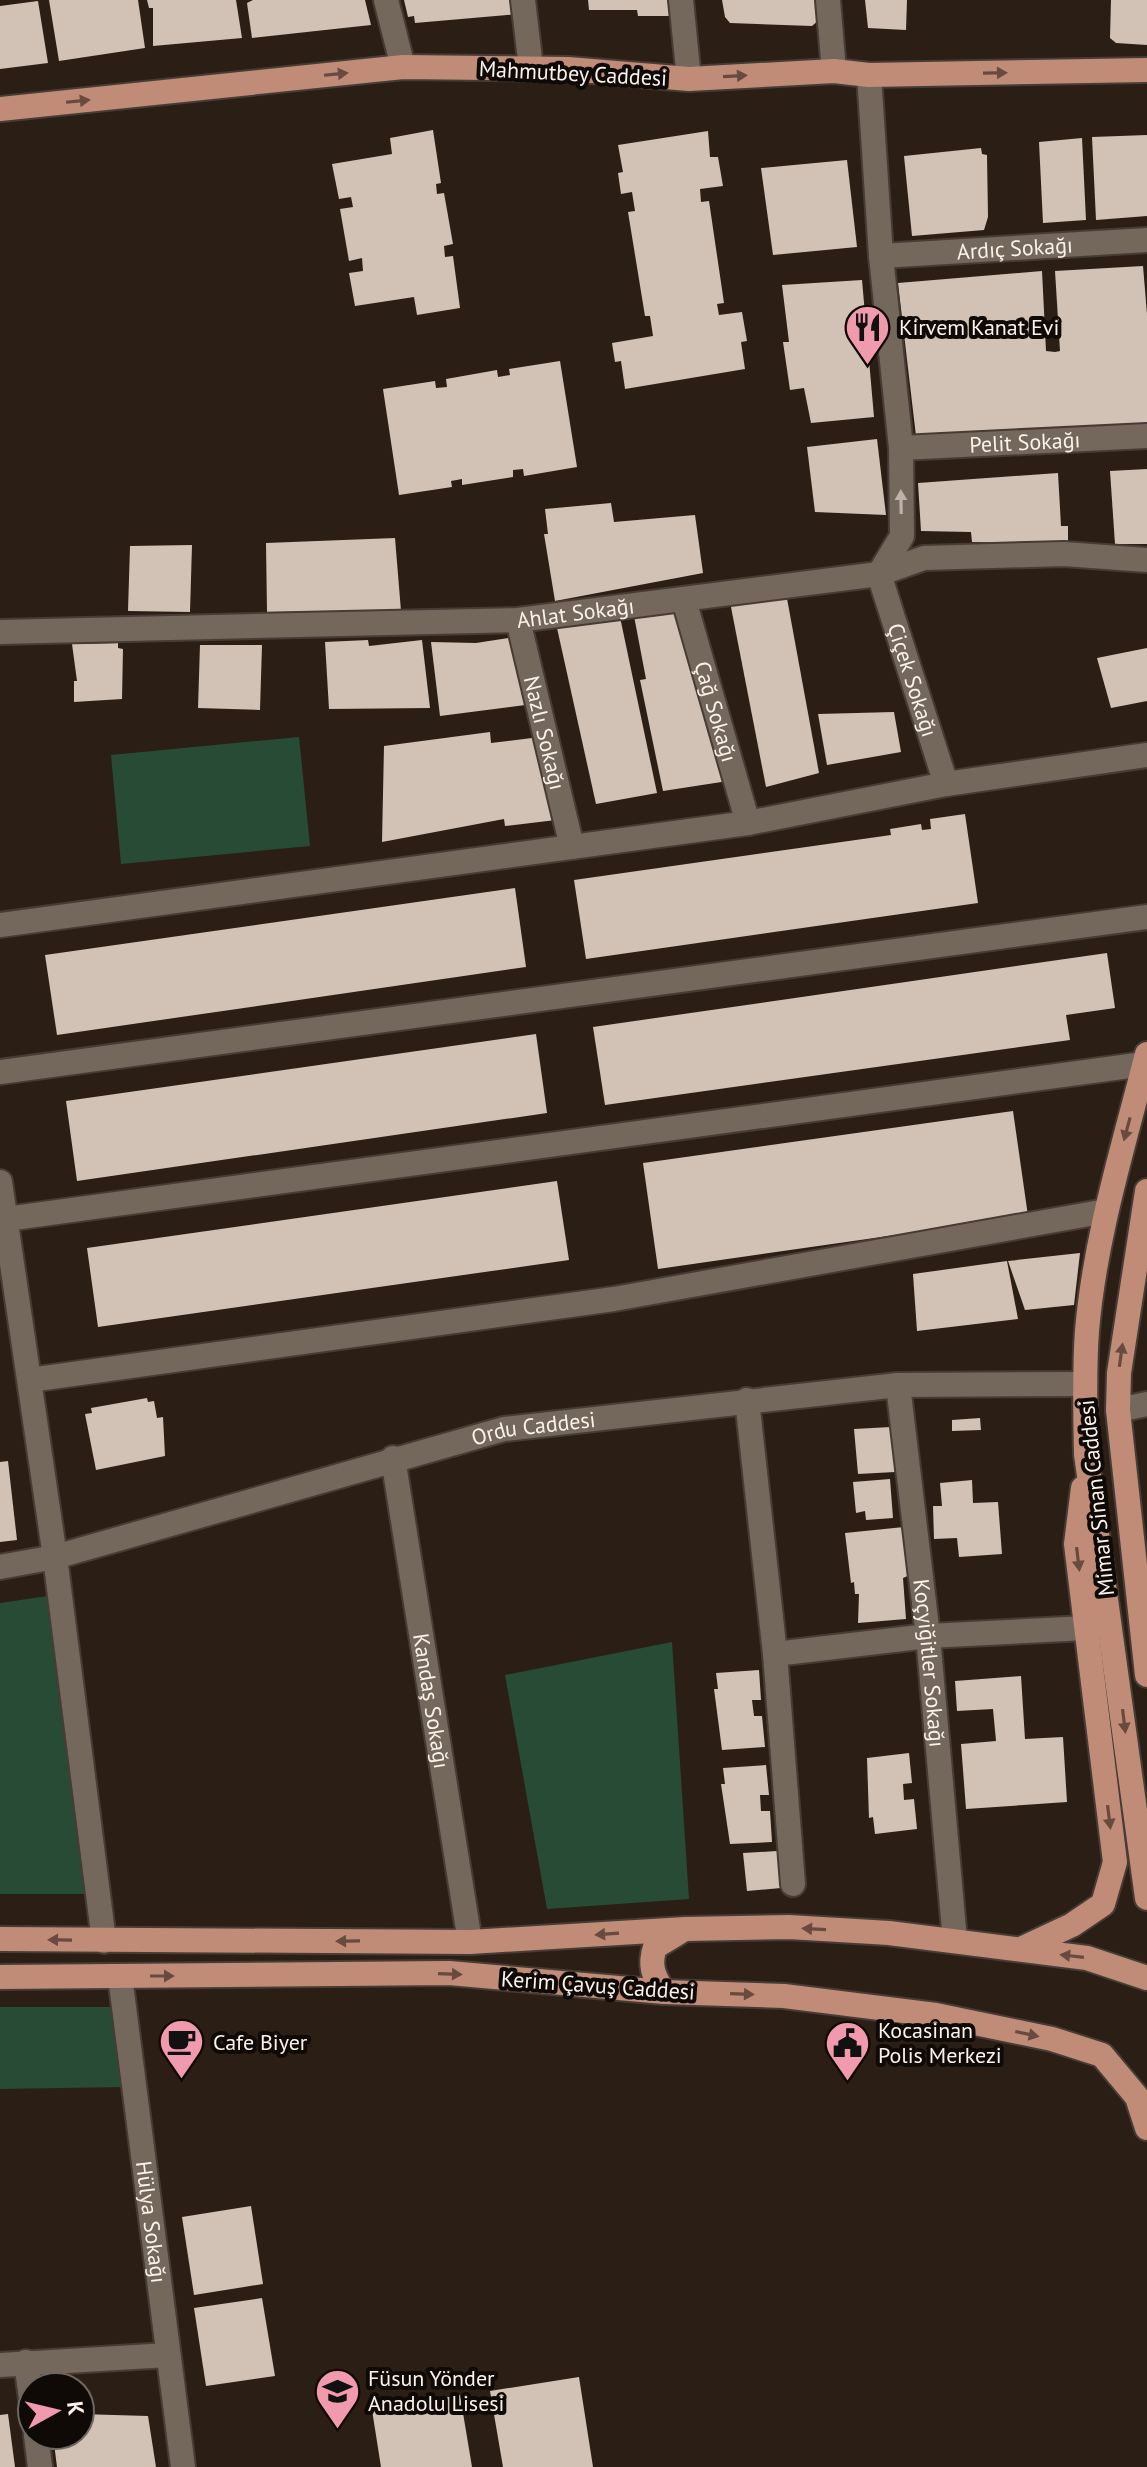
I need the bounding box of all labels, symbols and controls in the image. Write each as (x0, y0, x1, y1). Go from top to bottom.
street label: Mahmutbey Caddesi (478, 54, 668, 92)
one-way arrow (983, 67, 1008, 80)
one-way arrow (324, 68, 349, 81)
one-way arrow (723, 70, 748, 83)
one-way arrow (66, 94, 91, 107)
street label: Ardıç Sokağı (956, 230, 1074, 265)
restaurant icon: Kirvem Kanat Evi (844, 303, 892, 366)
place label: Kirvem Kanat Evi (899, 313, 1059, 341)
street label: Pelit Sokağı (969, 425, 1081, 459)
one-way arrow (895, 489, 908, 514)
street label: Ahlat Sokağı (515, 591, 636, 634)
street label: Çiçek Sokağı (882, 620, 944, 740)
street label: Çağ Sokağı (688, 658, 744, 765)
street label: Nazlı Sokağı (518, 673, 572, 793)
one-way arrow (1121, 1117, 1133, 1142)
one-way arrow (1115, 1342, 1128, 1367)
street label: Mimar Sinan Caddesi (1072, 1399, 1120, 1597)
street label: Ordu Caddesi (468, 1405, 597, 1452)
one-way arrow (1072, 1547, 1085, 1572)
street label: Koçyiğitler Sokağı (907, 1578, 952, 1748)
street label: Kandaş Sokağı (407, 1631, 456, 1770)
one-way arrow (1117, 1709, 1130, 1734)
one-way arrow (1103, 1805, 1116, 1830)
one-way arrow (801, 1922, 826, 1935)
one-way arrow (594, 1927, 619, 1940)
one-way arrow (47, 1934, 72, 1947)
one-way arrow (335, 1934, 360, 1947)
one-way arrow (1060, 1949, 1085, 1962)
street label: Kerim Çavuş Caddesi (500, 1964, 696, 2006)
one-way arrow (438, 1968, 463, 1981)
one-way arrow (150, 1970, 175, 1982)
one-way arrow (730, 1988, 755, 2001)
place label: Kocasinan Polis Merkezi (878, 2016, 1002, 2069)
cafe icon: Cafe Biyer (158, 2018, 206, 2081)
public building icon: Kocasinan Polis Merkezi (823, 2019, 871, 2082)
place label: Cafe Biyer (213, 2028, 308, 2056)
one-way arrow (1014, 2028, 1039, 2040)
street label: Hülya Sokağı (130, 2159, 173, 2285)
place label: Füsun Yönder Anadolu Lisesi (368, 2364, 504, 2417)
school or university icon: Füsun Yönder Anadolu Lisesi (313, 2367, 361, 2430)
north arrow (16, 2371, 96, 2451)
text: K (61, 2400, 91, 2417)

